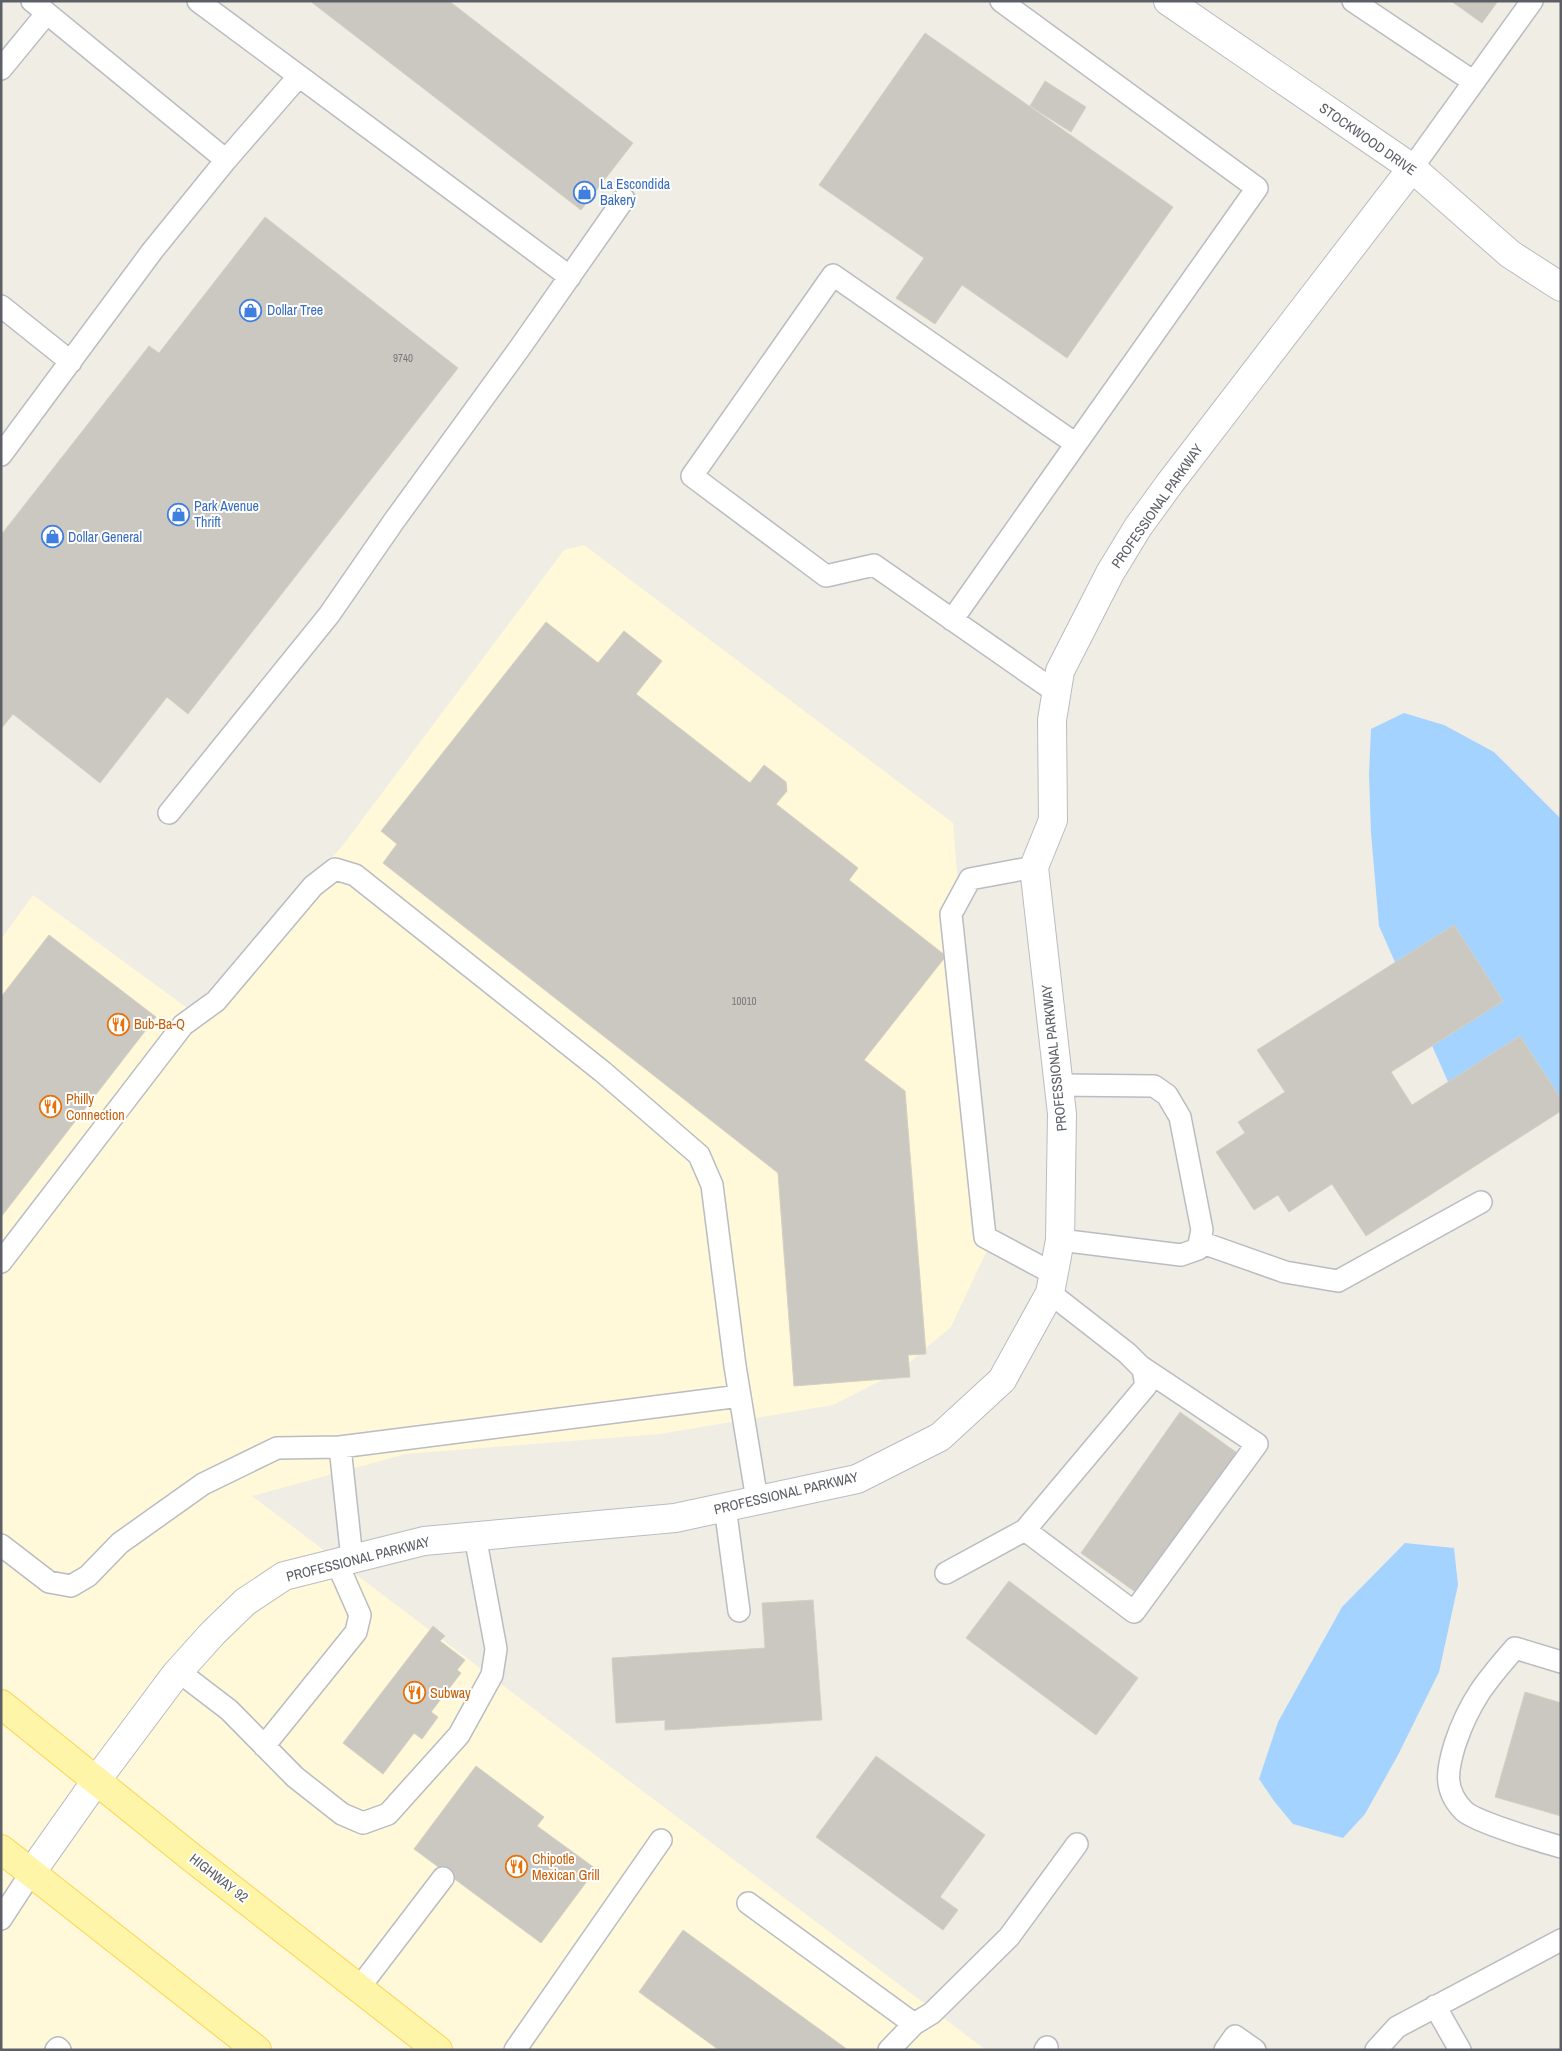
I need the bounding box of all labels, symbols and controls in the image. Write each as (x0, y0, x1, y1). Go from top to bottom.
street label: STOCKWOOD DRIVE (1316, 99, 1420, 179)
place label: La Escondida Bakery (600, 175, 671, 209)
shop icon: La Escondida Bakery (572, 180, 596, 204)
shop icon: Dollar Tree (239, 298, 263, 322)
place label: Dollar Tree (267, 301, 323, 319)
house number: 9740 (393, 351, 413, 365)
street label: PROFESSIONAL PARKWAY (1107, 440, 1207, 572)
place label: Park Avenue Thrift (194, 497, 259, 531)
shop icon: Park Avenue Thrift (166, 502, 190, 526)
shop icon: Dollar General (40, 525, 64, 549)
place label: Dollar General (68, 528, 142, 546)
street label: PROFESSIONAL PARKWAY (1037, 983, 1071, 1132)
house number: 10010 (731, 994, 757, 1008)
restaurant icon: Bub-Ba-Q (106, 1012, 130, 1036)
place label: Bub-Ba-Q (134, 1015, 185, 1033)
place label: Philly Connection (66, 1090, 125, 1124)
restaurant icon: Philly Connection (38, 1095, 62, 1119)
street label: PROFESSIONAL PARKWAY (712, 1468, 860, 1518)
street label: PROFESSIONAL PARKWAY (284, 1532, 432, 1586)
restaurant icon: Subway (402, 1681, 426, 1705)
place label: Subway (430, 1684, 471, 1702)
street label: HIGHWAY 92 (186, 1850, 252, 1906)
place label: Chipotle Mexican Grill (532, 1850, 600, 1884)
restaurant icon: Chipotle Mexican Grill (504, 1855, 528, 1879)

